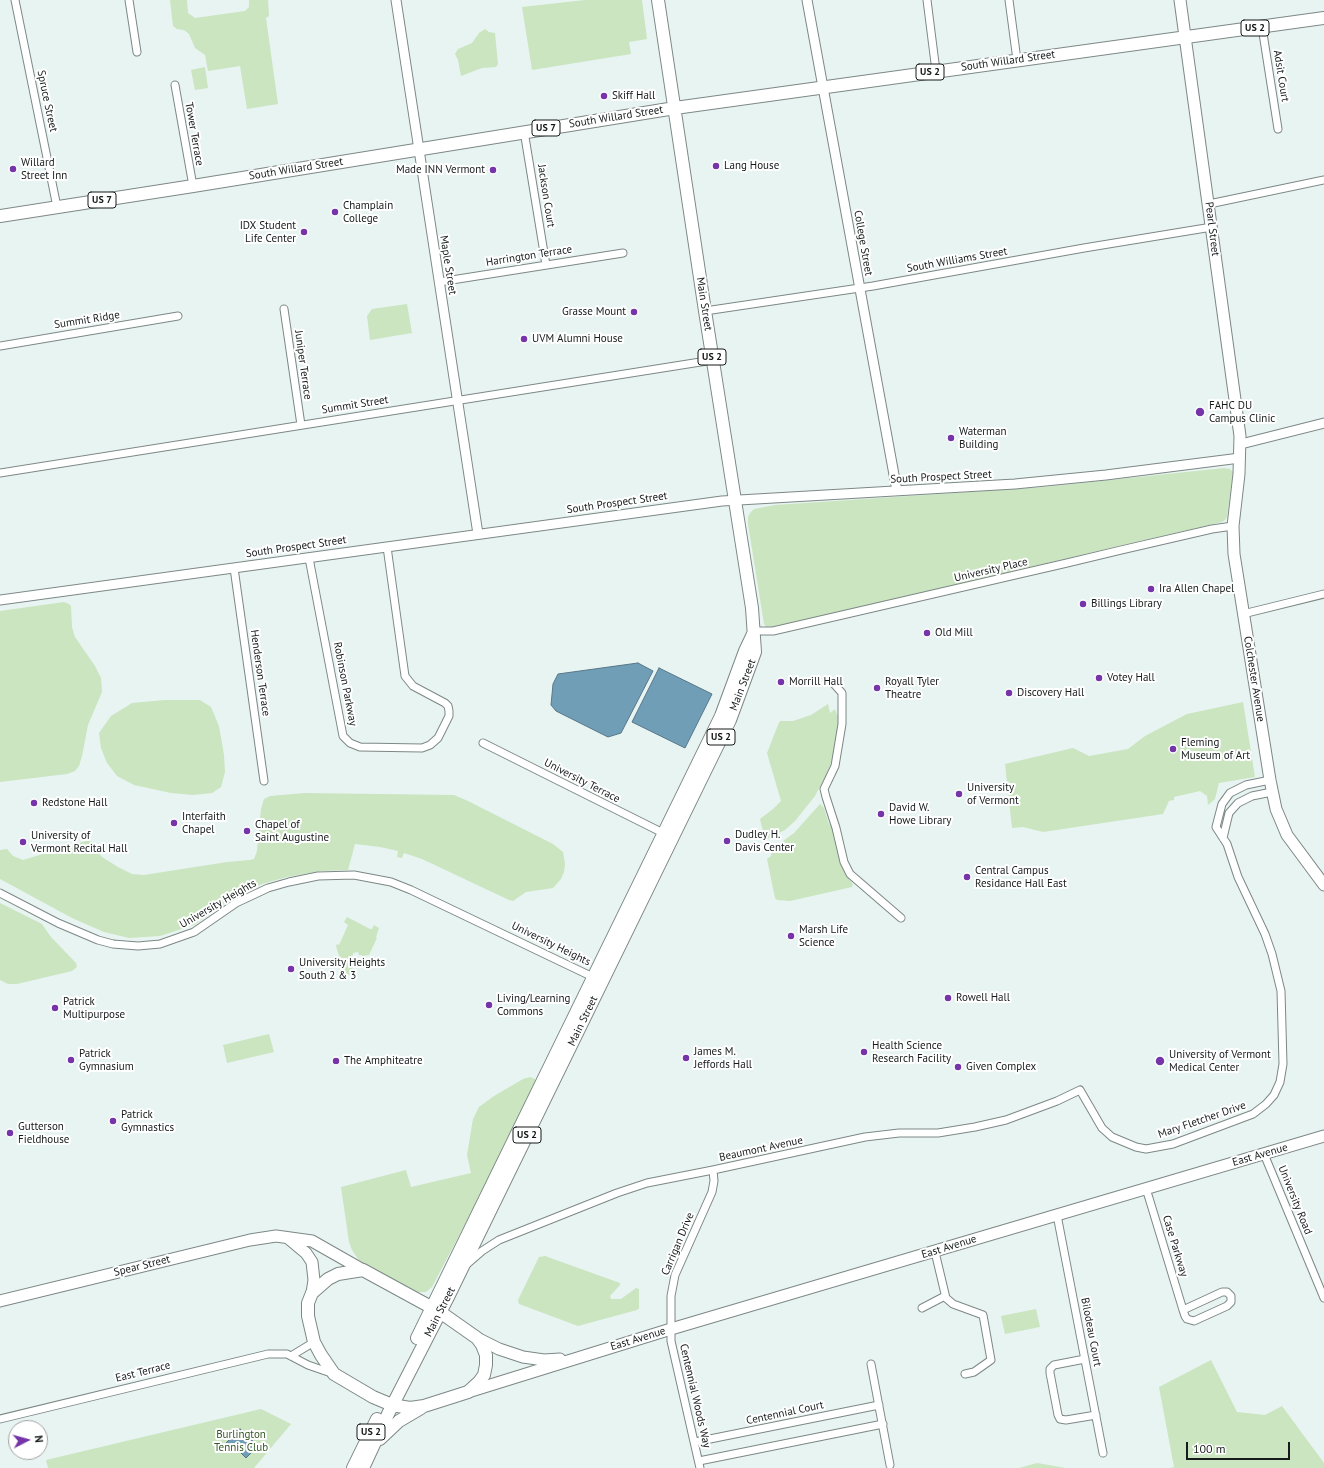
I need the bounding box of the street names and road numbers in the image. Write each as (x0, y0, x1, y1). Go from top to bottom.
road number: US 2 (1241, 20, 1269, 36)
street label: South Willard Street (960, 48, 1056, 74)
street label: Adsit Court (1270, 49, 1292, 103)
road number: US 2 (916, 64, 944, 80)
street label: Spruce Street (34, 69, 60, 133)
street label: Tower Terrace (182, 101, 206, 167)
street label: South Willard Street (568, 103, 664, 131)
road number: US 7 (532, 120, 560, 136)
street label: South Willard Street (248, 155, 344, 183)
street label: Jackson Court (534, 163, 558, 229)
road number: US 7 (88, 192, 116, 208)
street label: Pearl Street (1202, 201, 1222, 257)
street label: College Street (851, 209, 875, 277)
street label: Maple Street (437, 234, 459, 296)
street label: Harrington Terrace (485, 243, 573, 269)
street label: South Williams Street (906, 245, 1008, 275)
street label: Main Street (693, 276, 715, 332)
street label: Summit Ridge (53, 308, 121, 332)
street label: Juniper Terrace (292, 330, 314, 400)
road number: US 2 (698, 349, 726, 365)
street label: Summit Street (321, 393, 389, 417)
street label: South Prospect Street (890, 468, 992, 486)
street label: South Prospect Street (566, 489, 668, 517)
street label: South Prospect Street (245, 533, 347, 561)
street label: University Place (953, 555, 1029, 585)
street label: Henderson Terrace (247, 629, 273, 717)
street label: Colchester Avenue (1241, 635, 1267, 723)
street label: Robinson Parkway (330, 641, 360, 727)
street label: Main Street (727, 657, 759, 713)
road number: US 2 (707, 729, 735, 745)
street label: University Terrace (542, 756, 622, 806)
street label: University Heights (177, 877, 259, 931)
street label: University Heights (509, 919, 593, 969)
street label: Main Street (565, 994, 601, 1048)
street label: Mary Fletcher Drive (1156, 1099, 1248, 1141)
road number: US 2 (513, 1127, 541, 1143)
street label: Beaumont Avenue (718, 1134, 804, 1164)
street label: East Avenue (1231, 1141, 1289, 1169)
street label: University Road (1275, 1164, 1315, 1236)
street label: Carrigan Drive (659, 1211, 697, 1277)
street label: Case Parkway (1159, 1214, 1191, 1278)
street label: East Avenue (920, 1232, 978, 1262)
street label: Spear Street (112, 1253, 172, 1279)
street label: Main Street (422, 1285, 458, 1339)
street label: Bilodeau Court (1078, 1296, 1104, 1368)
street label: East Avenue (609, 1324, 667, 1354)
street label: Centennial Woods Way (677, 1343, 713, 1449)
street label: East Terrace (114, 1359, 172, 1385)
street label: Centennial Court (745, 1398, 825, 1428)
road number: US 2 (357, 1424, 385, 1440)

